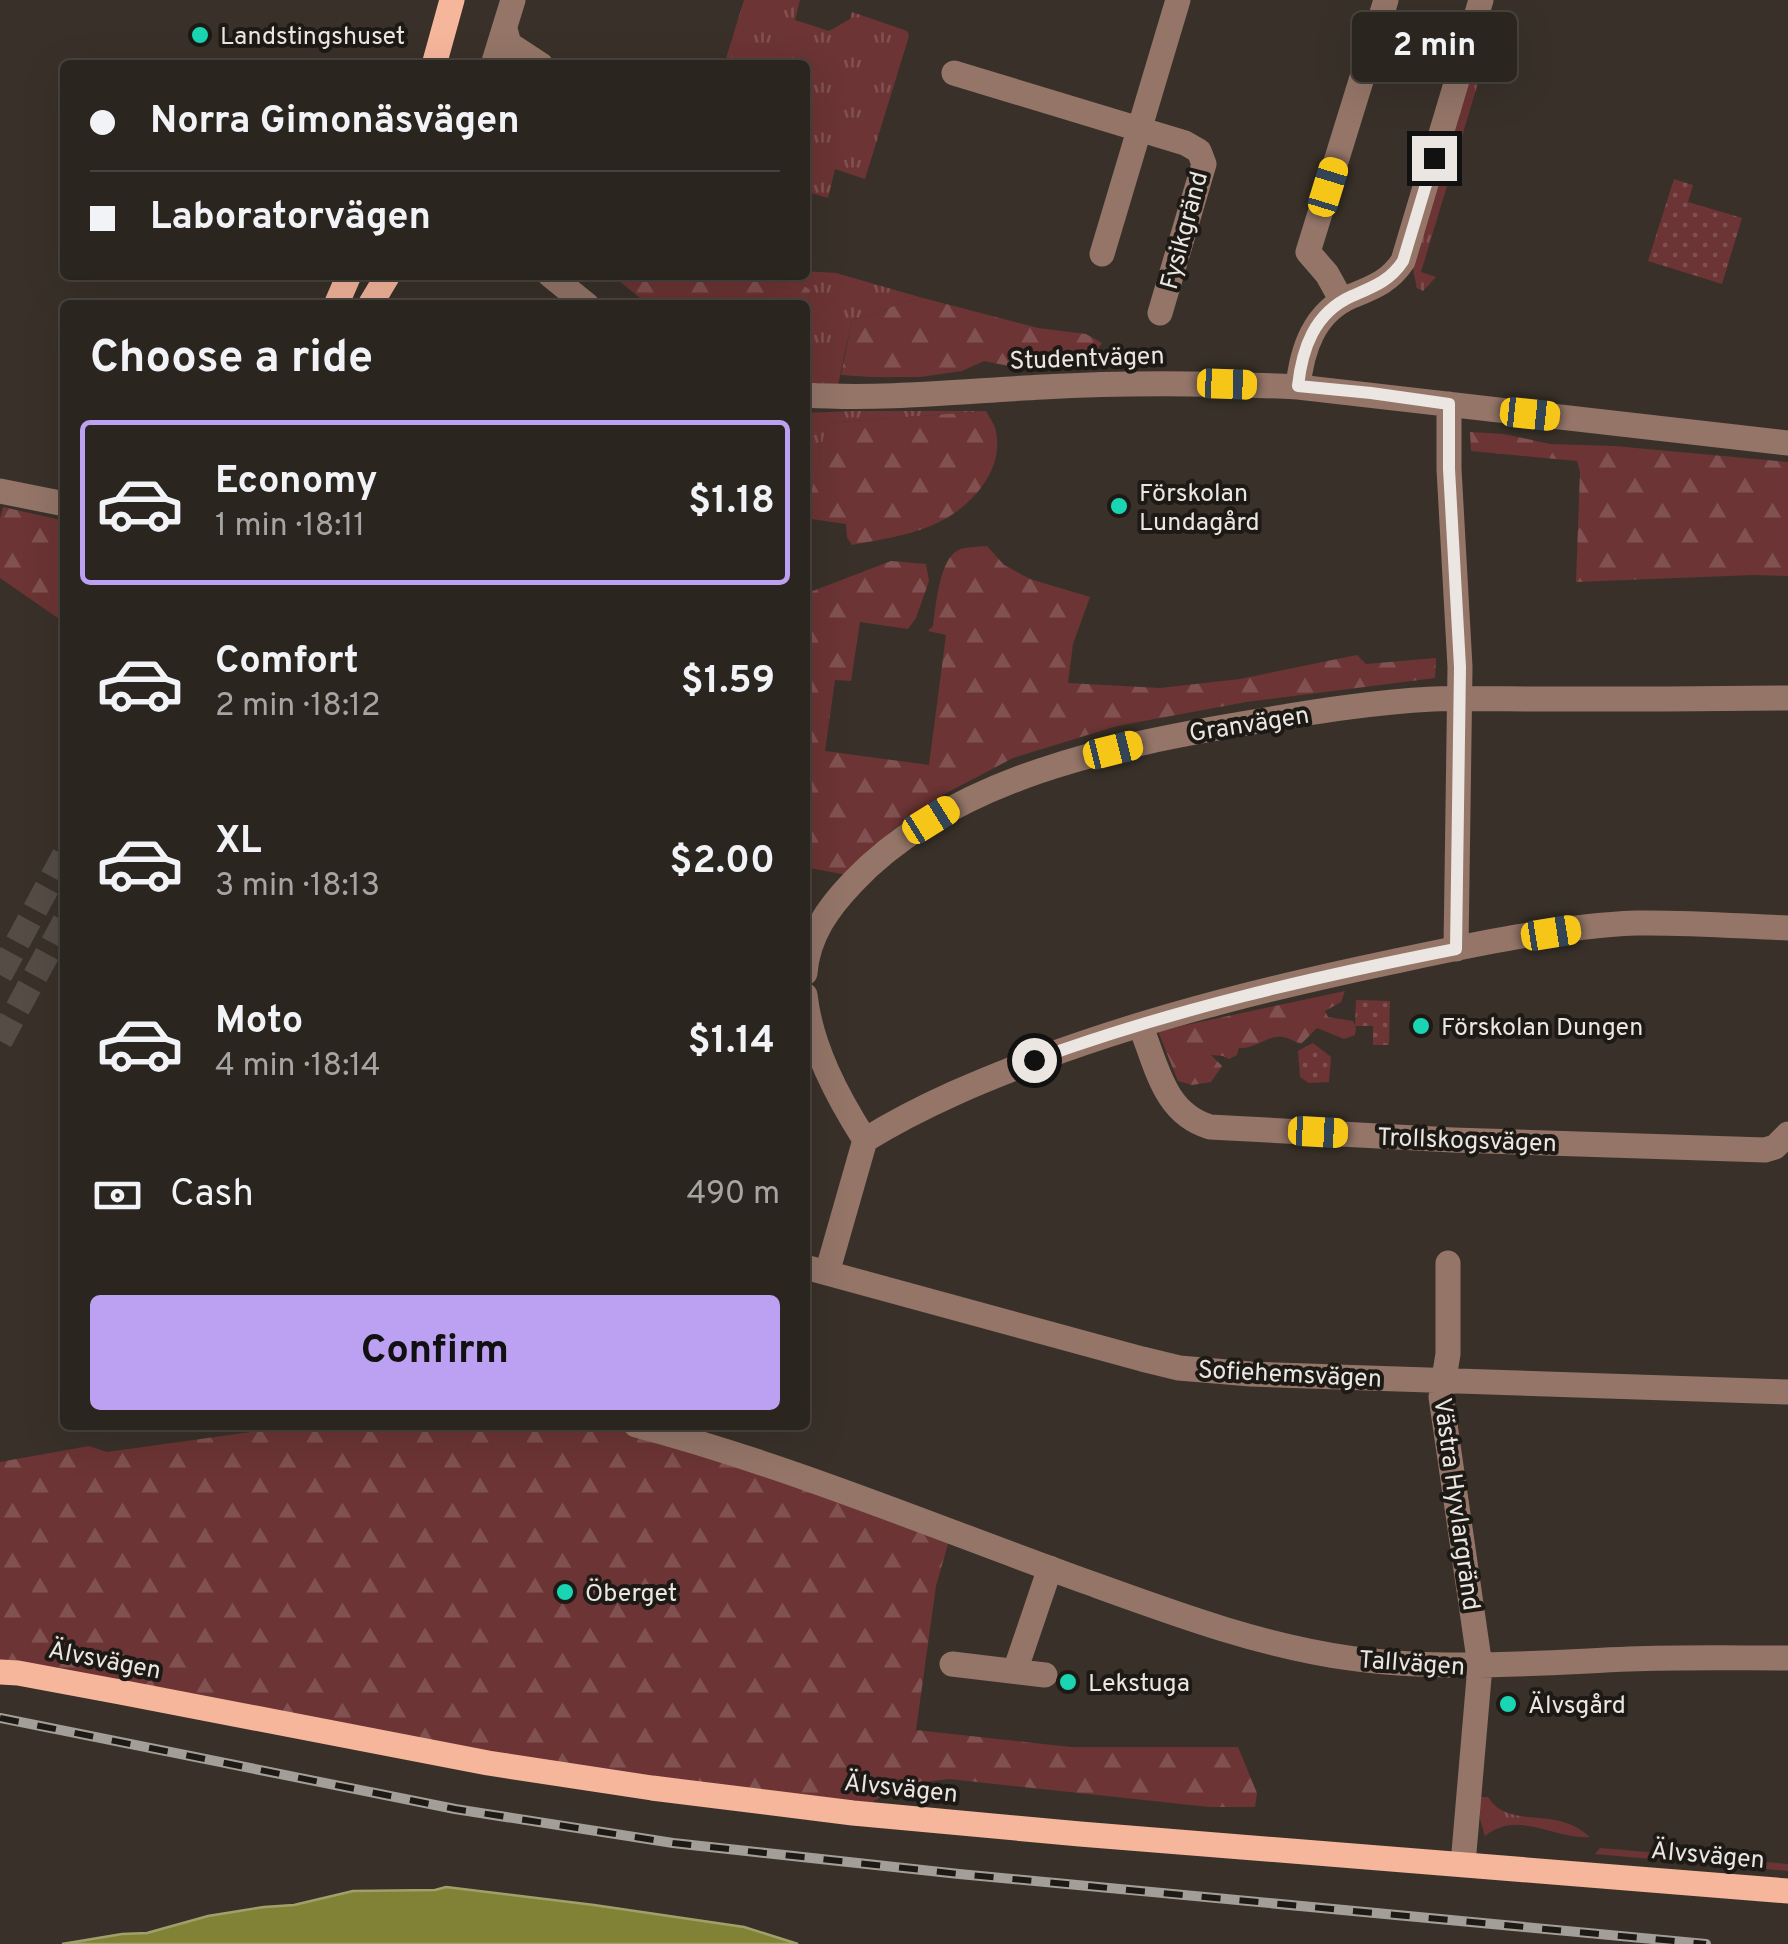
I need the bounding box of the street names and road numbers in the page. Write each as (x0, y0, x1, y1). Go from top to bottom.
street label: Fysikgränd (1155, 168, 1217, 293)
street label: Studentvägen (1009, 341, 1165, 379)
street label: Granvägen (1187, 701, 1312, 751)
street label: Trollskogsvägen (1377, 1123, 1557, 1161)
street label: Sofiehemsvägen (1197, 1355, 1383, 1397)
street label: Västra Hyvlargränd (1424, 1396, 1486, 1613)
street label: Älvsvägen (45, 1635, 164, 1689)
street label: Tallvägen (1358, 1645, 1466, 1685)
street label: Älvsvägen (842, 1768, 959, 1812)
street label: Älvsvägen (1649, 1836, 1766, 1878)

